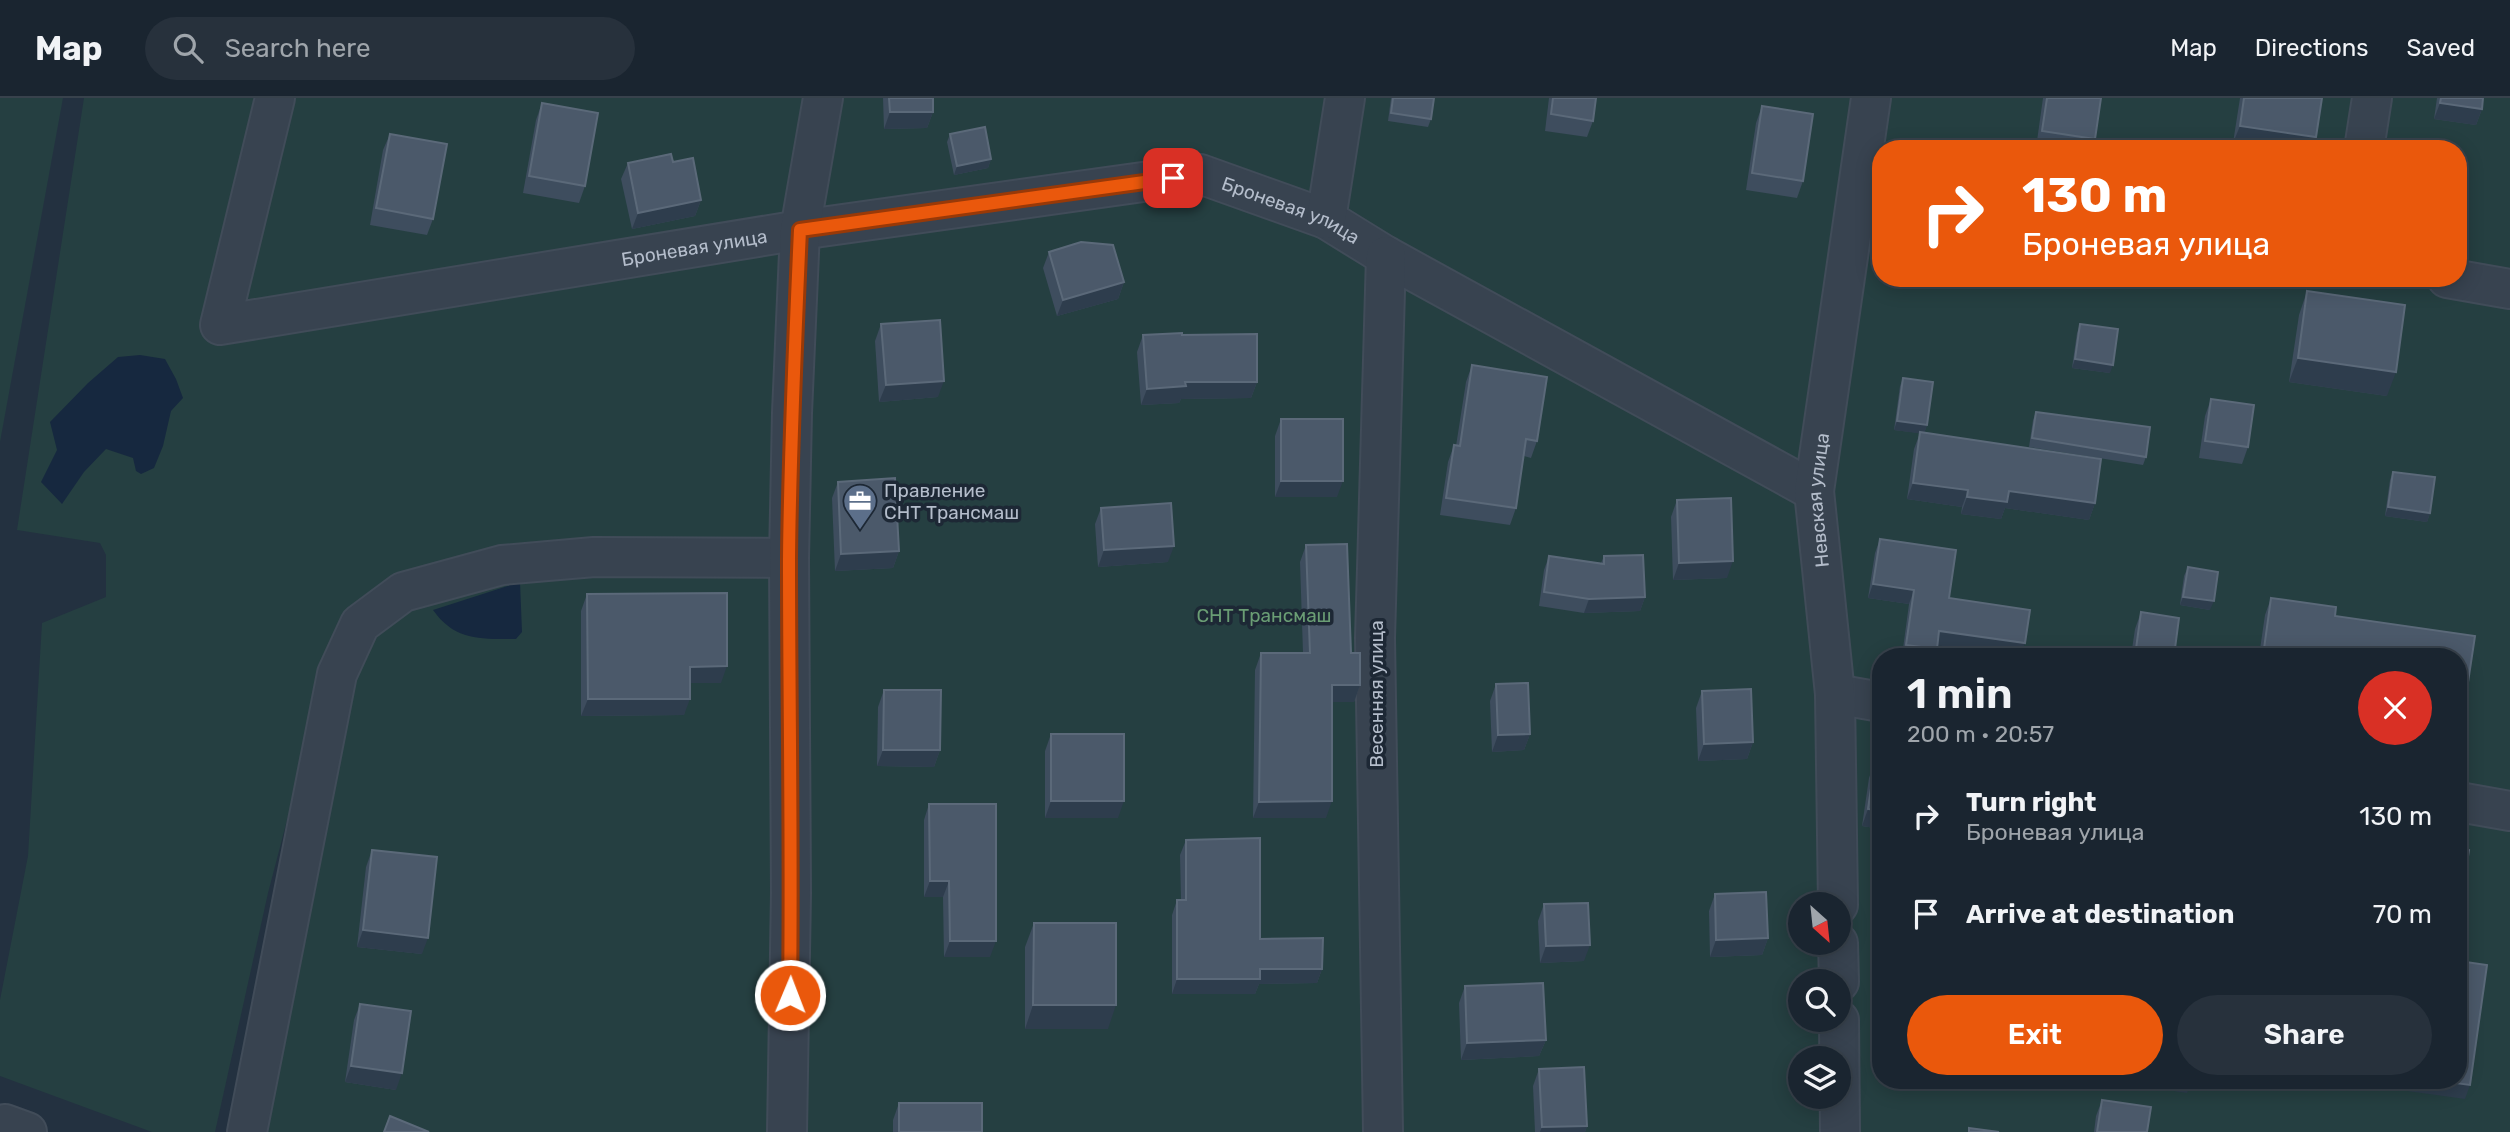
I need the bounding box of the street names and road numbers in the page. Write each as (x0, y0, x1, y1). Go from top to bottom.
street label: Броневая улица (1219, 171, 1364, 249)
street label: Броневая улица (619, 224, 769, 271)
street label: Невская улица (1803, 431, 1834, 569)
street label: Весенняя улица (1365, 620, 1388, 768)

